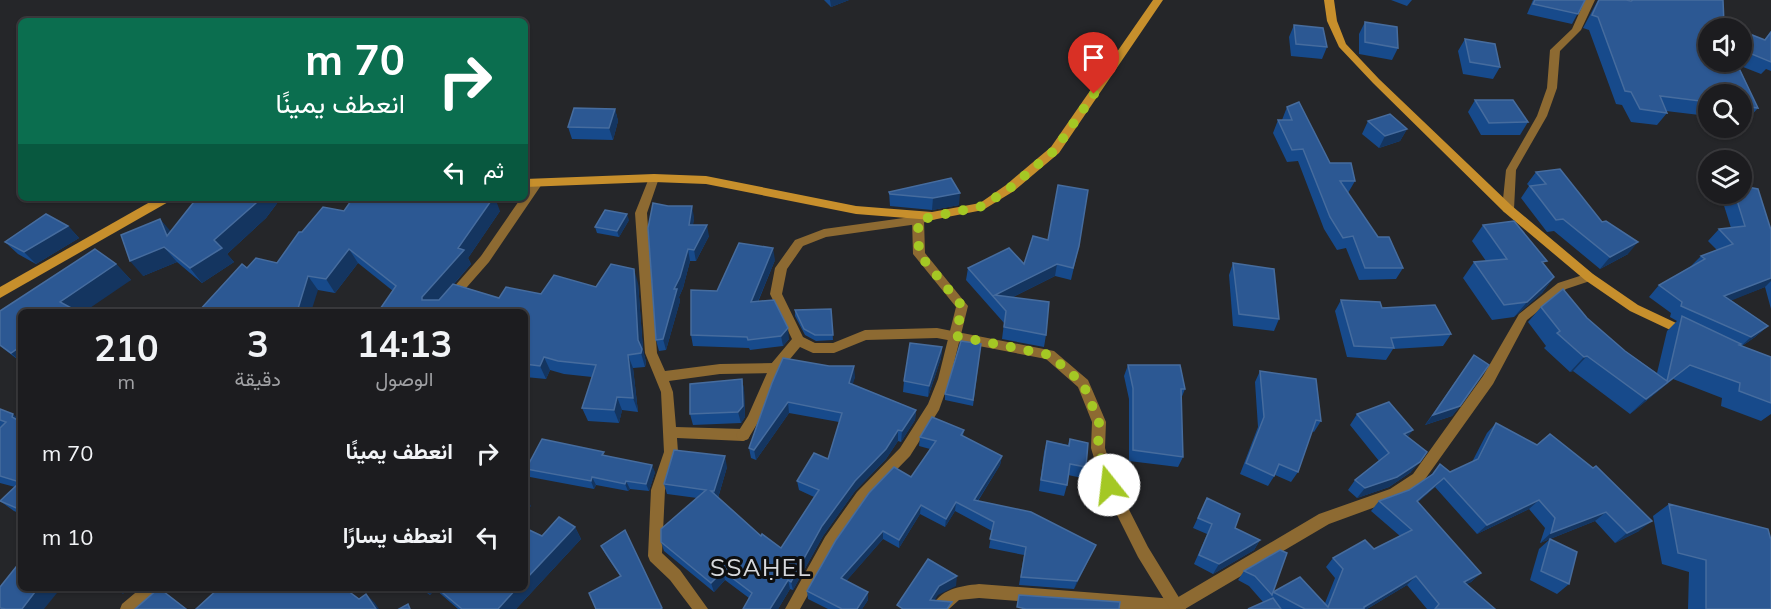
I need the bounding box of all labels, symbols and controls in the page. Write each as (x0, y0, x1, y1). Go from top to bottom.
map controls (1698, 18, 1752, 204)
button: sound (1698, 18, 1752, 72)
pin (1068, 32, 1119, 94)
text: 70 m (305, 33, 405, 86)
icon: arrive (1077, 41, 1110, 74)
icon: right (426, 42, 504, 120)
button: search (1698, 84, 1752, 138)
text: انعطف يمينًا (275, 86, 405, 120)
button: layers (1698, 150, 1752, 204)
icon: left (438, 156, 471, 189)
text: ثم (483, 156, 504, 184)
text: 3 (247, 321, 269, 366)
text: 14:13 (357, 321, 452, 366)
text: 210 (94, 325, 159, 370)
text: دقيقة (235, 366, 281, 391)
text: الوصول (376, 366, 433, 391)
text: m (118, 369, 135, 394)
text: انعطف يمينًا (346, 437, 453, 465)
icon: right (471, 437, 504, 470)
text: 70 m (42, 439, 93, 467)
position arrow (1077, 453, 1141, 517)
text: انعطف يسارًا (343, 521, 453, 549)
icon: left (471, 521, 504, 554)
text: 10 m (42, 523, 93, 551)
district label: SSAḤEL (710, 552, 812, 582)

